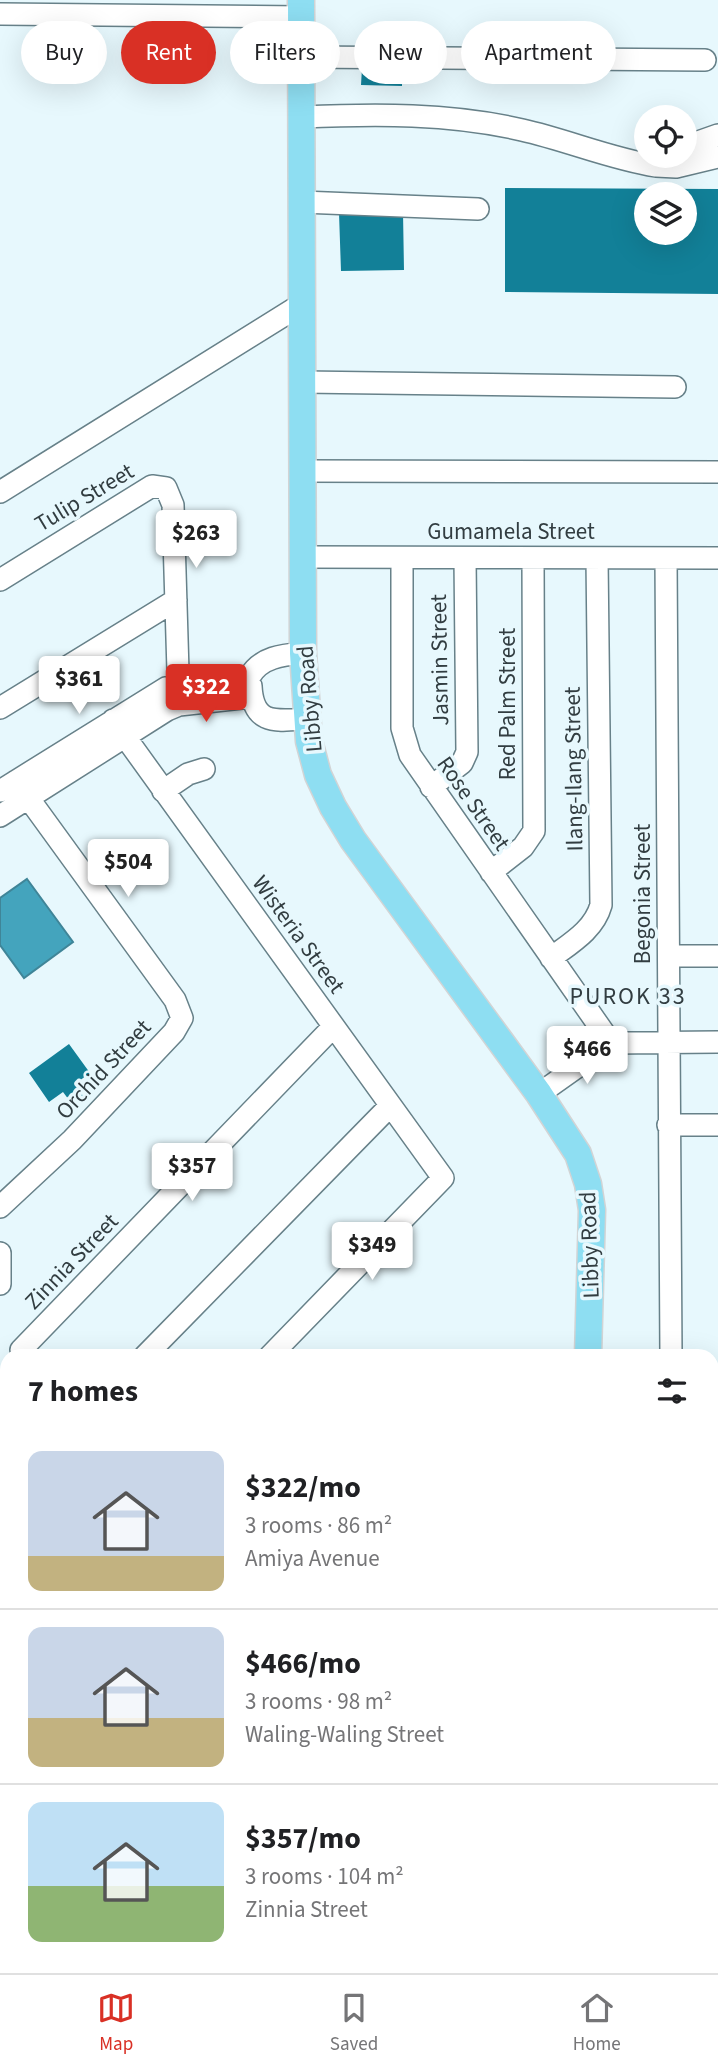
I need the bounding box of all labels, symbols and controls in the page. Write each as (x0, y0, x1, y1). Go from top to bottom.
chip: Buy (21, 21, 107, 84)
chip: Rent (121, 21, 216, 84)
chip: Filters (230, 21, 340, 84)
chip: New (354, 21, 447, 84)
chip: Apartment (461, 21, 616, 84)
map controls (634, 105, 697, 245)
button: locate (634, 105, 697, 168)
button: layers (634, 182, 697, 245)
street label: Tulip Street (28, 455, 140, 540)
pin: $263 (155, 510, 237, 570)
street label: Gumamela Street (427, 515, 595, 548)
text: $263 (172, 516, 220, 549)
street label: Jasmin Street (422, 594, 457, 726)
street label: Red Palm Street (491, 628, 524, 780)
street label: Libby Road (288, 644, 331, 754)
pin: $361 (38, 656, 120, 716)
text: $361 (55, 662, 103, 695)
pin: $322 (165, 664, 247, 724)
text: $322 (182, 670, 230, 703)
street label: Ilang-Ilang Street (556, 686, 591, 852)
street label: Rose Street (429, 749, 518, 857)
street label: Begonia Street (626, 824, 659, 964)
pin: $504 (87, 839, 169, 899)
text: $504 (104, 845, 152, 878)
street label: Wisteria Street (244, 868, 353, 1000)
district label: PUROK 33 (569, 979, 687, 1014)
street label: Orchid Street (48, 1012, 159, 1127)
pin: $466 (546, 1026, 628, 1086)
text: $466 (563, 1032, 611, 1065)
pin: $357 (151, 1144, 233, 1203)
text: $357 (168, 1149, 216, 1182)
street label: Libby Road (571, 1191, 608, 1299)
street label: Zinnia Street (17, 1206, 126, 1317)
pin: $349 (331, 1222, 413, 1282)
text: $349 (348, 1228, 396, 1261)
text: 7 homes (28, 1370, 138, 1413)
icon: filters (653, 1372, 691, 1410)
text: $322/mo (245, 1466, 361, 1509)
icon: home (84, 1479, 168, 1563)
text: 3 rooms · 86 m² (245, 1509, 392, 1542)
text: Amiya Avenue (245, 1542, 380, 1575)
text: $466/mo (245, 1642, 361, 1685)
icon: home (84, 1655, 168, 1739)
text: 3 rooms · 98 m² (245, 1685, 392, 1718)
text: Waling-Waling Street (245, 1718, 444, 1751)
text: $357/mo (245, 1817, 361, 1860)
icon: home (84, 1830, 168, 1914)
text: 3 rooms · 104 m² (245, 1860, 404, 1893)
text: Zinnia Street (245, 1893, 368, 1926)
tab: Map (97, 1989, 135, 2058)
tab: Saved (330, 1989, 378, 2058)
tab: Home (573, 1989, 621, 2058)

